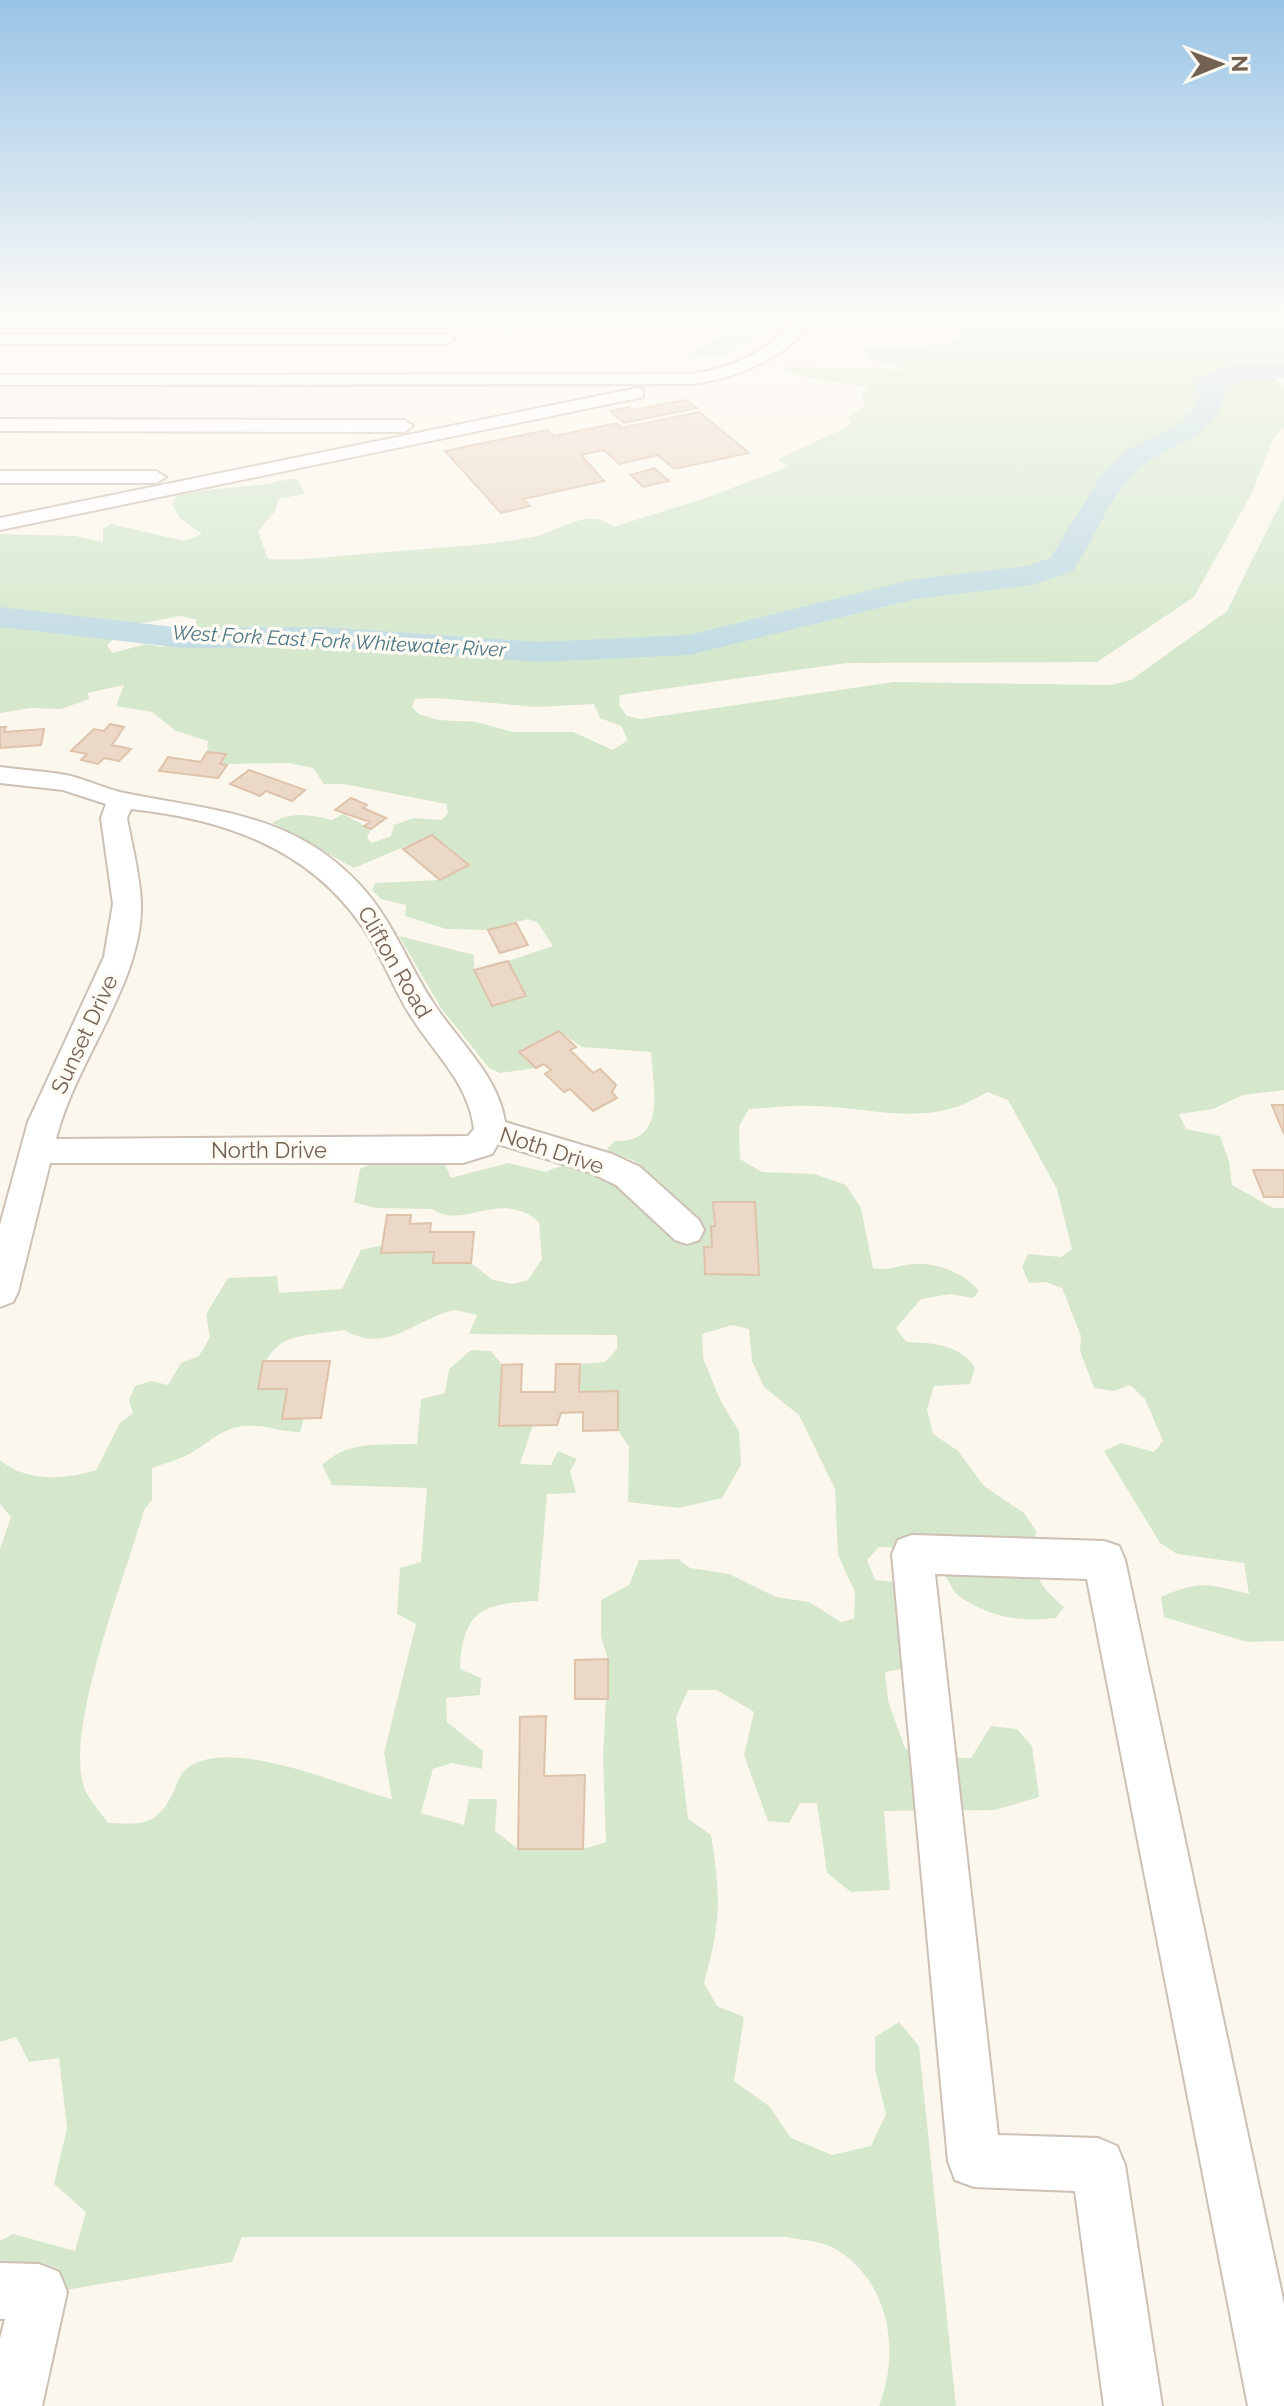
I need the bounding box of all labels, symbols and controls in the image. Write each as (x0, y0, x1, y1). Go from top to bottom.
north arrow (1180, 24, 1260, 104)
text: N (1227, 55, 1253, 72)
water label: West Fork East Fork Whitewater River (171, 620, 508, 662)
street label: Clifton Road (353, 902, 437, 1022)
street label: Sunset Drive (45, 970, 123, 1098)
street label: Noth Drive (497, 1121, 607, 1179)
street label: North Drive (211, 1137, 327, 1163)

